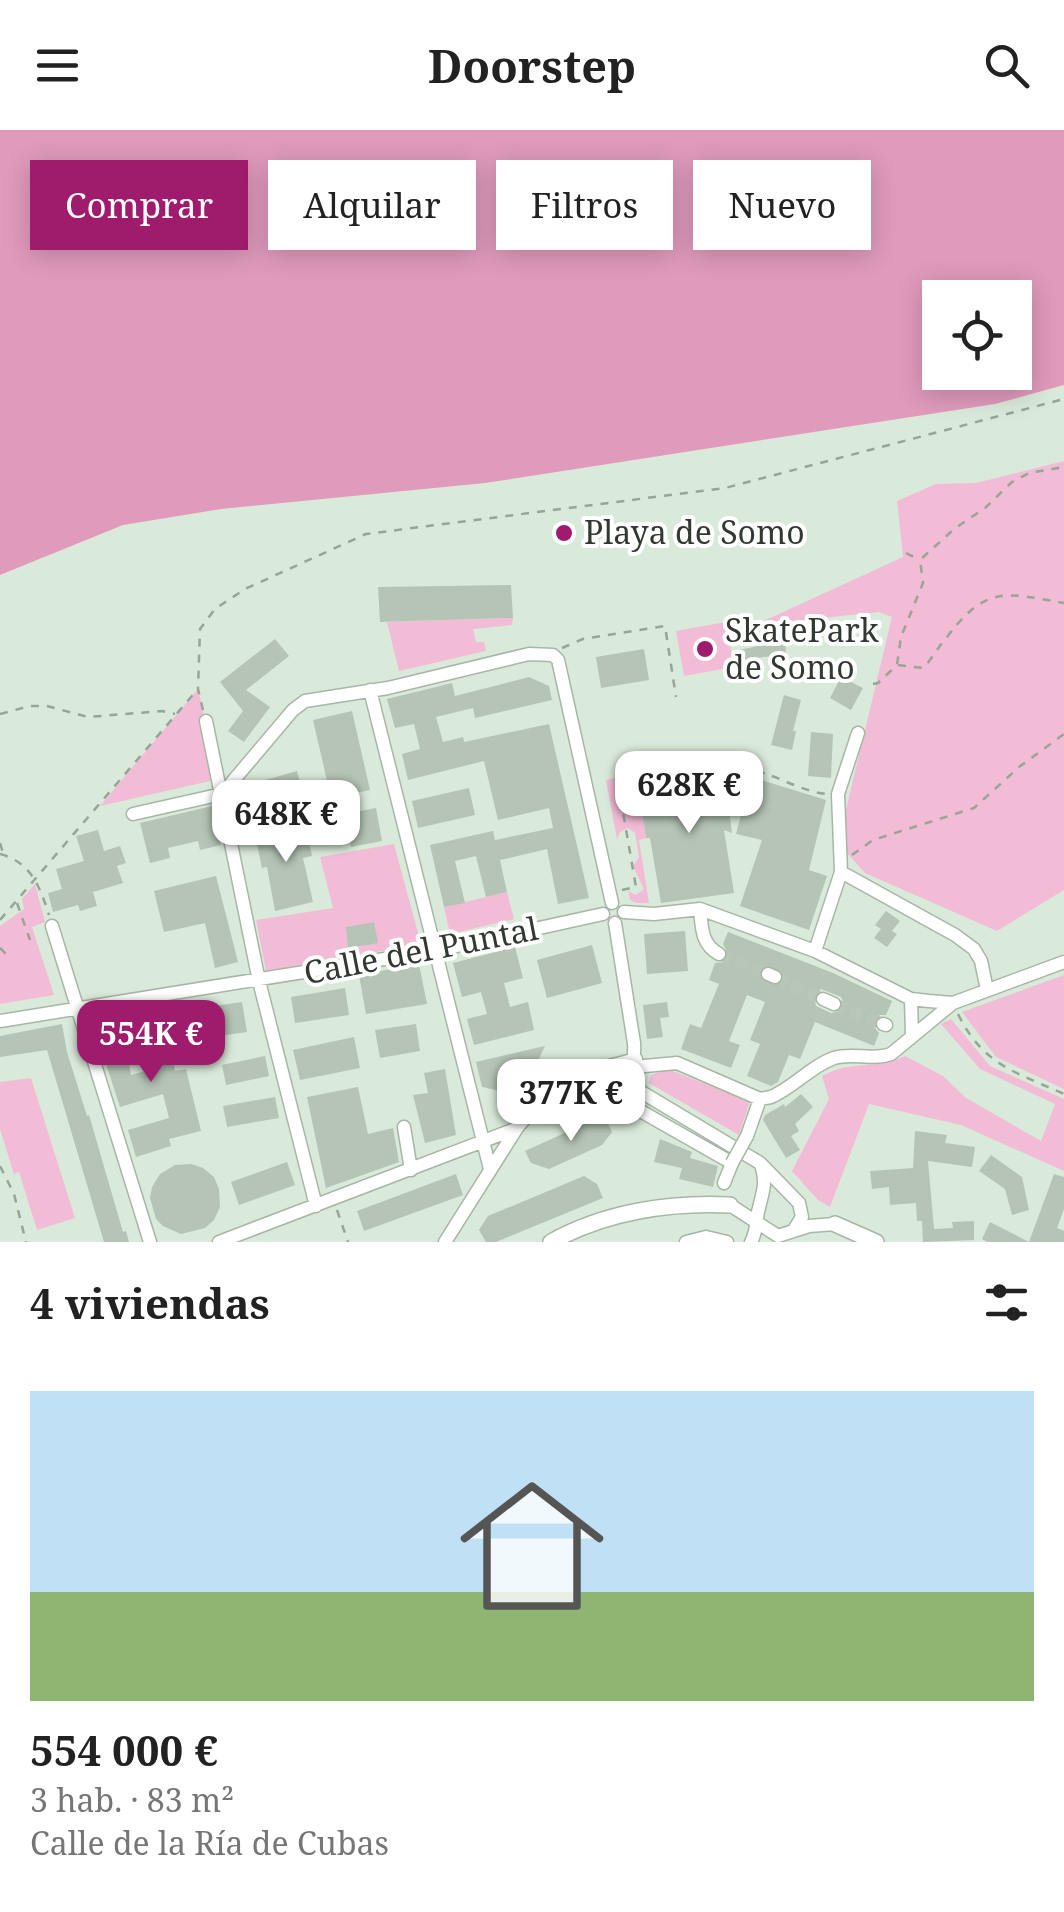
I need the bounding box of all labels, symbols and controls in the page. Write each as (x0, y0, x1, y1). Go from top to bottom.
text: Doorstep (428, 35, 636, 96)
icon: menu (30, 38, 85, 93)
icon: search (979, 38, 1034, 93)
chip: Comprar (30, 160, 248, 250)
chip: Alquilar (268, 160, 476, 250)
chip: Filtros (496, 160, 673, 250)
chip: Nuevo (693, 160, 871, 250)
map controls (922, 280, 1032, 390)
button: locate (922, 280, 1032, 390)
place label: Playa de Somo (584, 510, 805, 553)
marker: Playa de Somo (553, 522, 575, 544)
place label: SkatePark de Somo (725, 608, 879, 688)
marker: SkatePark de Somo (694, 638, 716, 660)
pin: 628K € (608, 751, 770, 836)
text: 628K € (637, 762, 741, 805)
pin: 648K € (205, 780, 367, 865)
text: 648K € (234, 791, 338, 834)
street label: Calle del Puntal (300, 906, 541, 993)
pin: 554K € (70, 1000, 232, 1085)
text: 554K € (99, 1011, 203, 1054)
pin: 377K € (490, 1059, 652, 1144)
text: 377K € (519, 1070, 623, 1113)
text: 4 viviendas (30, 1274, 270, 1331)
icon: filters (979, 1275, 1034, 1330)
icon: home (442, 1456, 622, 1636)
text: 554 000 € (30, 1721, 218, 1778)
text: 3 hab. · 83 m² (30, 1778, 234, 1821)
text: Calle de la Ría de Cubas (30, 1821, 389, 1864)

